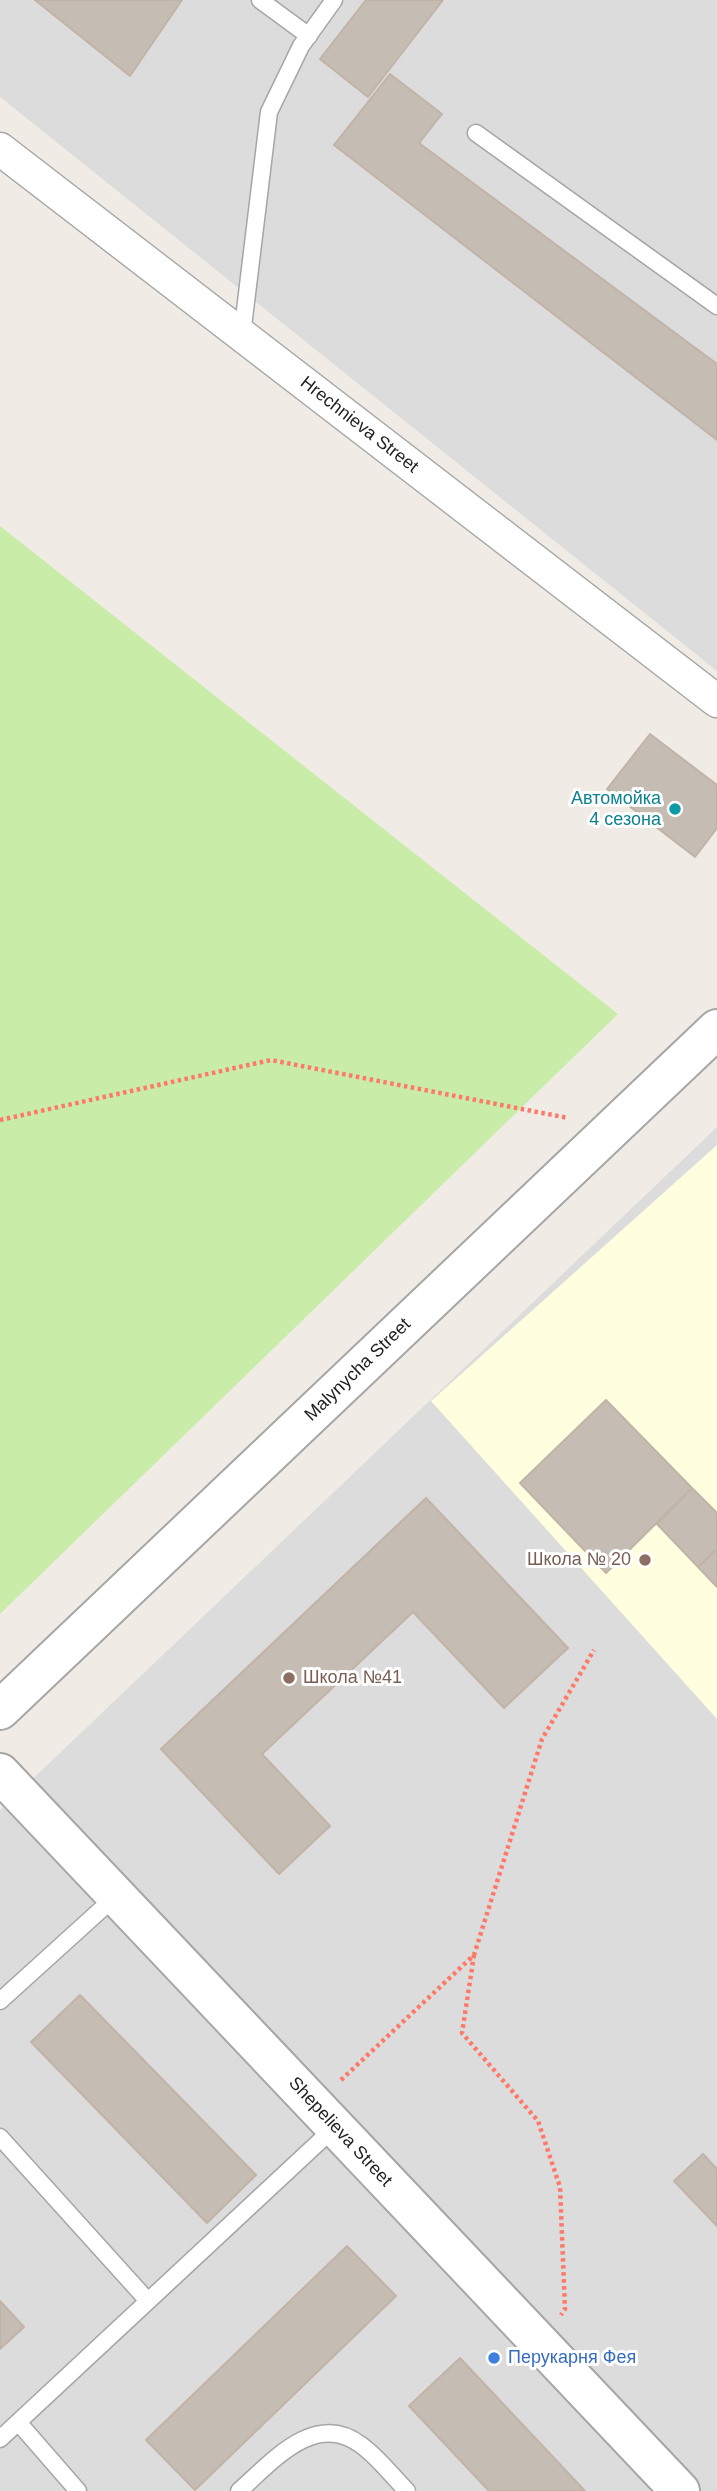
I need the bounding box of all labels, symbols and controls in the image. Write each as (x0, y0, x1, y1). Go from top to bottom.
street label: Hrechnieva Street (296, 372, 422, 478)
place label: Автомойка 4 сезона (571, 788, 661, 830)
marker: Автомойка 4 сезона (667, 801, 683, 817)
street label: Malynycha Street (300, 1314, 416, 1426)
place label: Школа № 20 (527, 1549, 631, 1571)
marker: Школа № 20 (637, 1552, 653, 1568)
place label: Школа №41 (303, 1667, 402, 1689)
marker: Школа №41 (281, 1670, 297, 1686)
street label: Shepelieva Street (284, 2073, 396, 2191)
place label: Перукарня Фея (508, 2347, 636, 2369)
marker: Перукарня Фея (486, 2350, 502, 2366)

